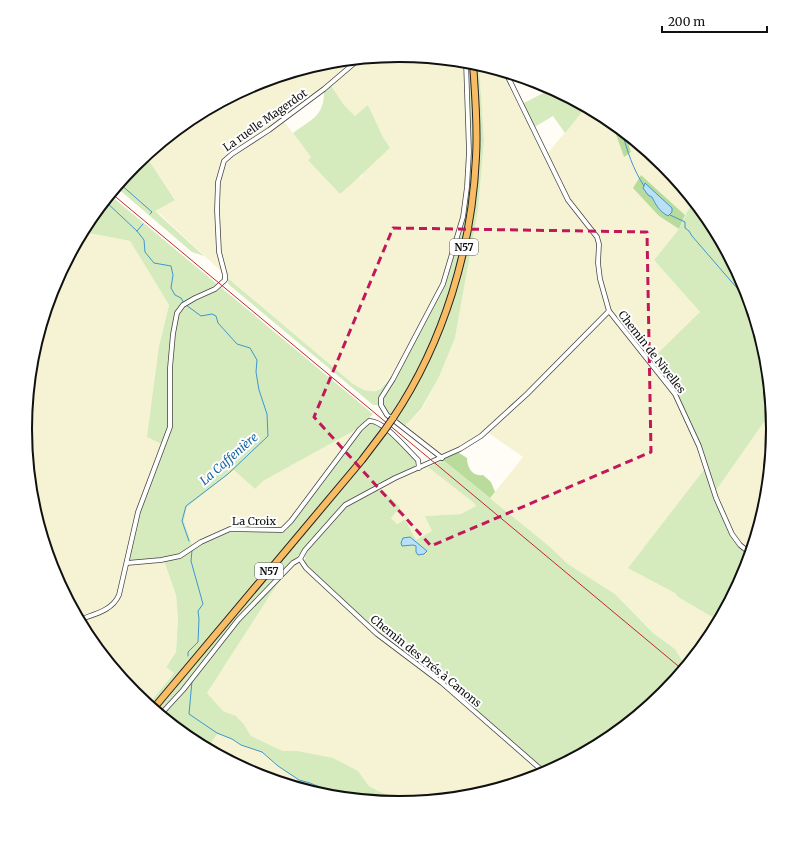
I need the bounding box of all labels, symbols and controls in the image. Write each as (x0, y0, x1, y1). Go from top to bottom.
scale bar (662, 8, 767, 34)
text: 200 m (668, 14, 705, 29)
street label: La ruelle Magerdot (220, 85, 310, 154)
road number: N57 (450, 239, 478, 255)
street label: Chemin de Nivelles (615, 308, 689, 396)
water label: La Caffenière (197, 429, 261, 488)
street label: La Croix (232, 514, 276, 528)
road number: N57 (255, 563, 283, 579)
street label: Chemin des Prés à Canons (368, 612, 484, 710)

